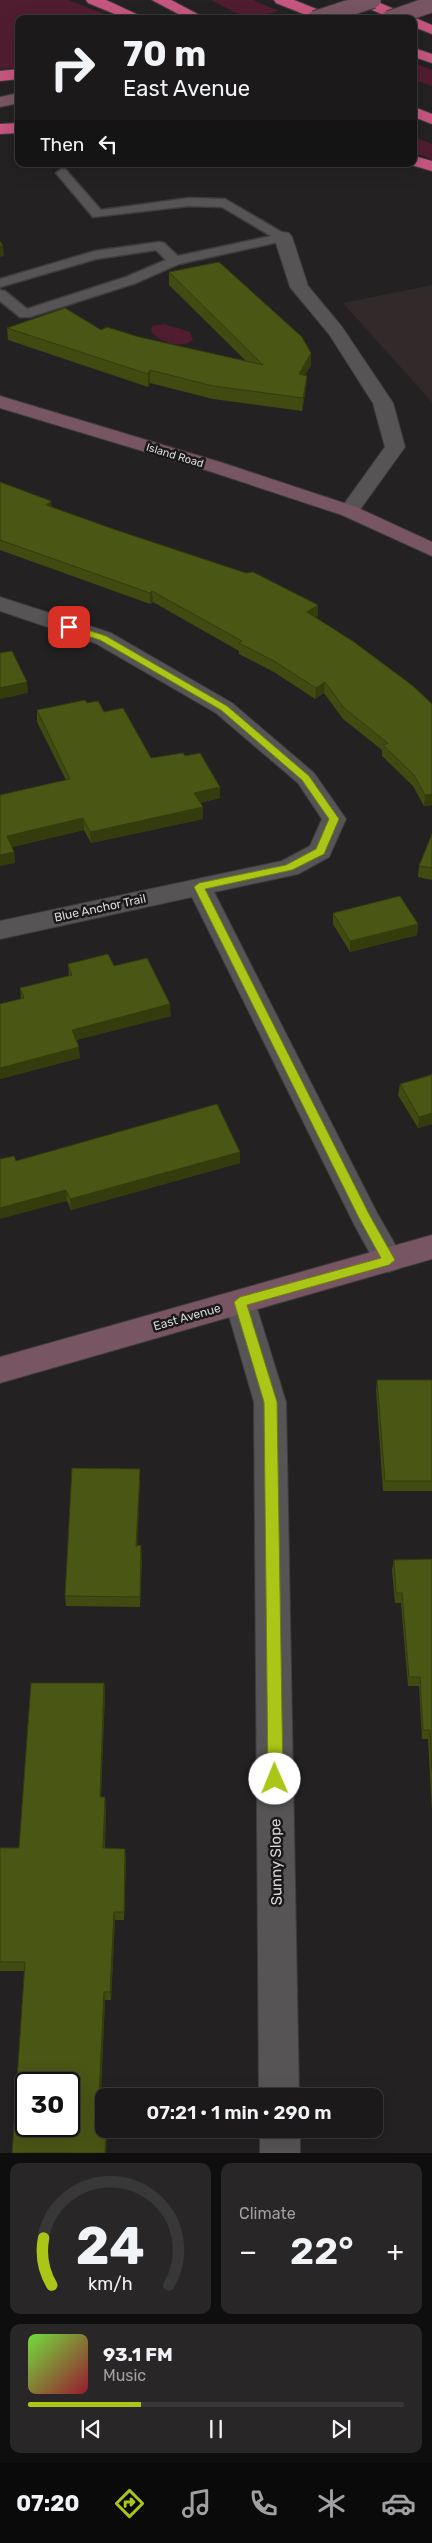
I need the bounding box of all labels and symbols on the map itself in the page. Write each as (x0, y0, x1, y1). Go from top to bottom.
street label: Island Road (145, 441, 205, 470)
pin (48, 606, 90, 648)
street label: Blue Anchor Trail (53, 891, 147, 925)
street label: East Avenue (152, 1301, 223, 1333)
position arrow (248, 1752, 300, 1804)
street label: Sunny Slope (266, 1818, 286, 1906)
speed limit sign: 30 (15, 2072, 80, 2137)

